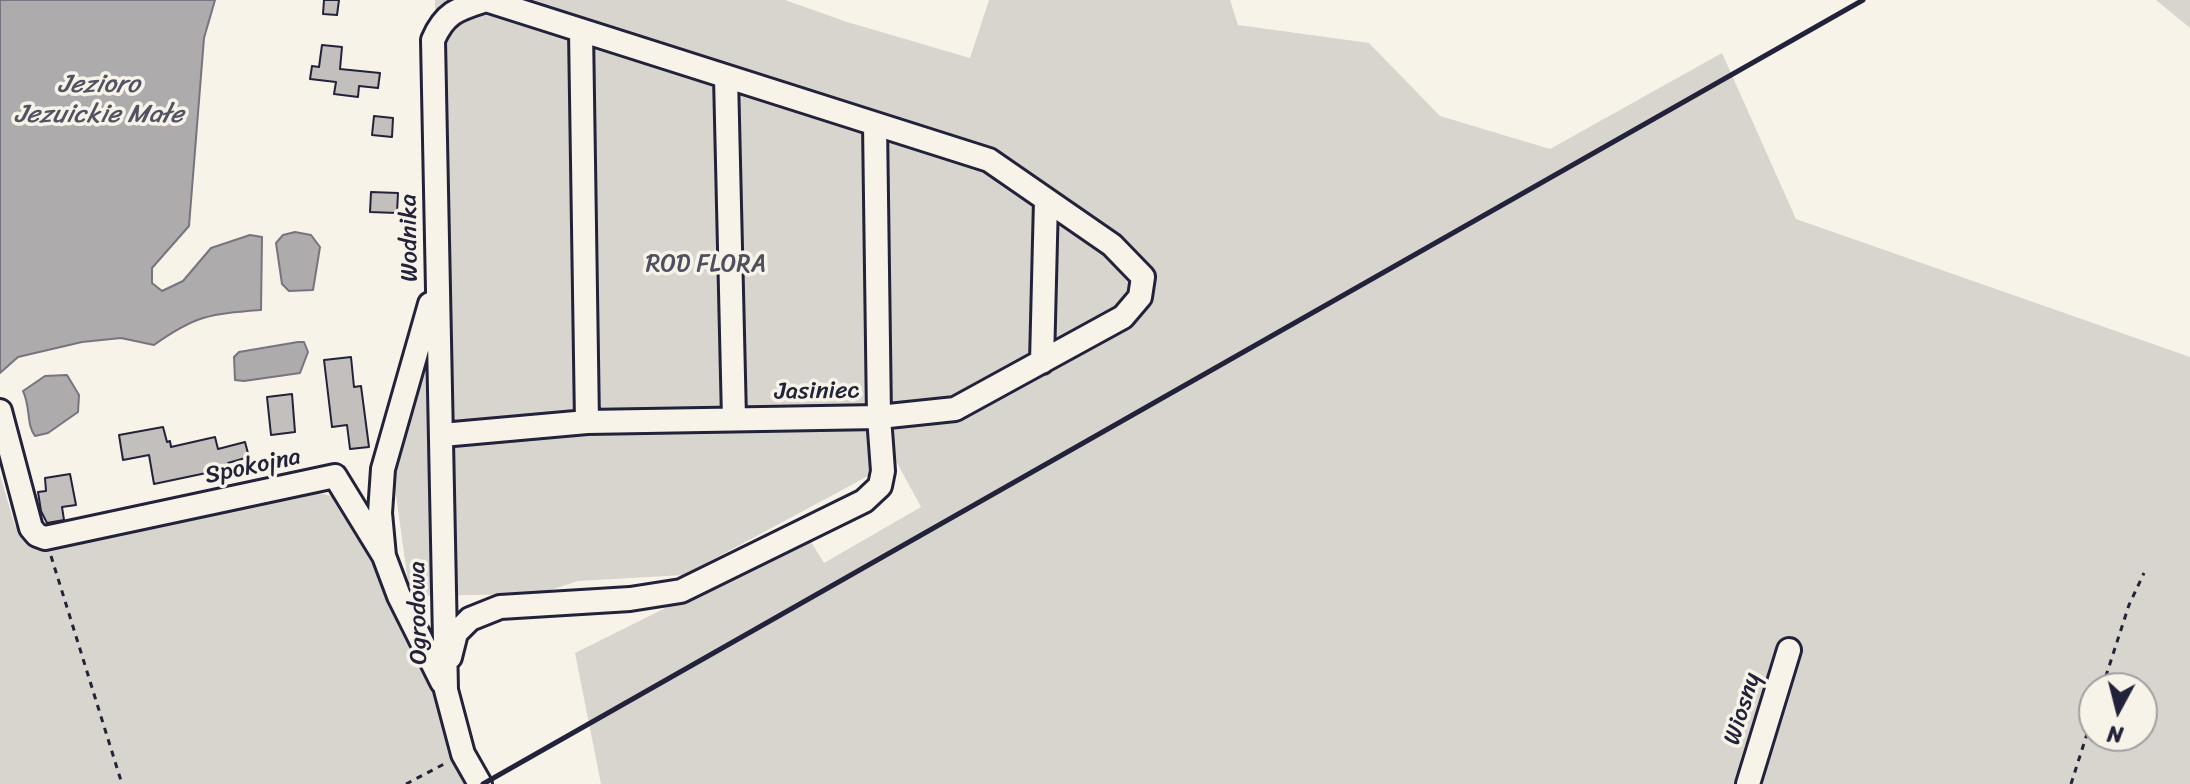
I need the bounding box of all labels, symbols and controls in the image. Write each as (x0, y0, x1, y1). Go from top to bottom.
water label: Jezioro Jezuickie Małe (14, 69, 184, 130)
street label: Wodnika (395, 194, 425, 282)
park label: ROD FLORA (646, 251, 766, 279)
street label: Jasiniec (774, 377, 860, 407)
street label: Spokojna (203, 443, 303, 491)
street label: Ogrodowa (404, 561, 434, 665)
street label: Wiosny (1718, 670, 1768, 748)
north arrow (2078, 672, 2158, 752)
text: N (2105, 714, 2125, 755)

